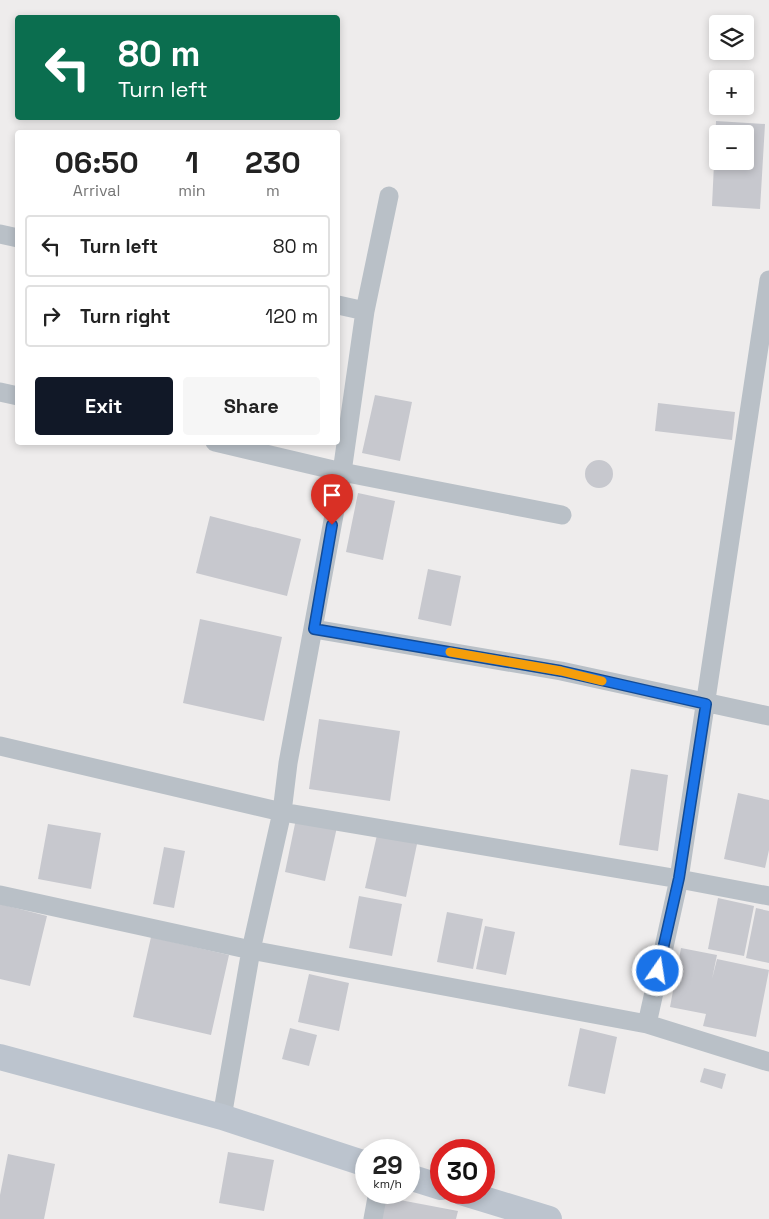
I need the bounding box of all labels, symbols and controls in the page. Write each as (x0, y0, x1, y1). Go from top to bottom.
map controls (709, 15, 754, 170)
button: layers (709, 15, 754, 60)
text: 80 m (118, 32, 200, 76)
icon: left (35, 35, 100, 100)
button: + (709, 70, 754, 115)
text: Turn left (118, 75, 208, 103)
button: − (709, 125, 754, 170)
text: 06:50 (54, 143, 139, 182)
text: 1 (185, 143, 199, 182)
text: 230 (245, 143, 301, 182)
text: Arrival (73, 180, 120, 201)
text: min (178, 180, 206, 201)
text: m (266, 180, 280, 201)
icon: left (37, 232, 65, 260)
text: Turn left (80, 234, 158, 259)
text: 80 m (273, 234, 318, 259)
icon: right (37, 302, 65, 330)
text: Turn right (80, 304, 170, 329)
text: 120 m (265, 304, 318, 329)
button: Exit (35, 377, 173, 435)
button: Share (183, 377, 320, 435)
pin (311, 474, 353, 525)
icon: arrive (318, 481, 346, 509)
position arrow (631, 944, 683, 996)
speed limit sign: 30 (430, 1139, 495, 1204)
text: 29 (372, 1149, 403, 1181)
text: km/h (373, 1176, 402, 1192)

